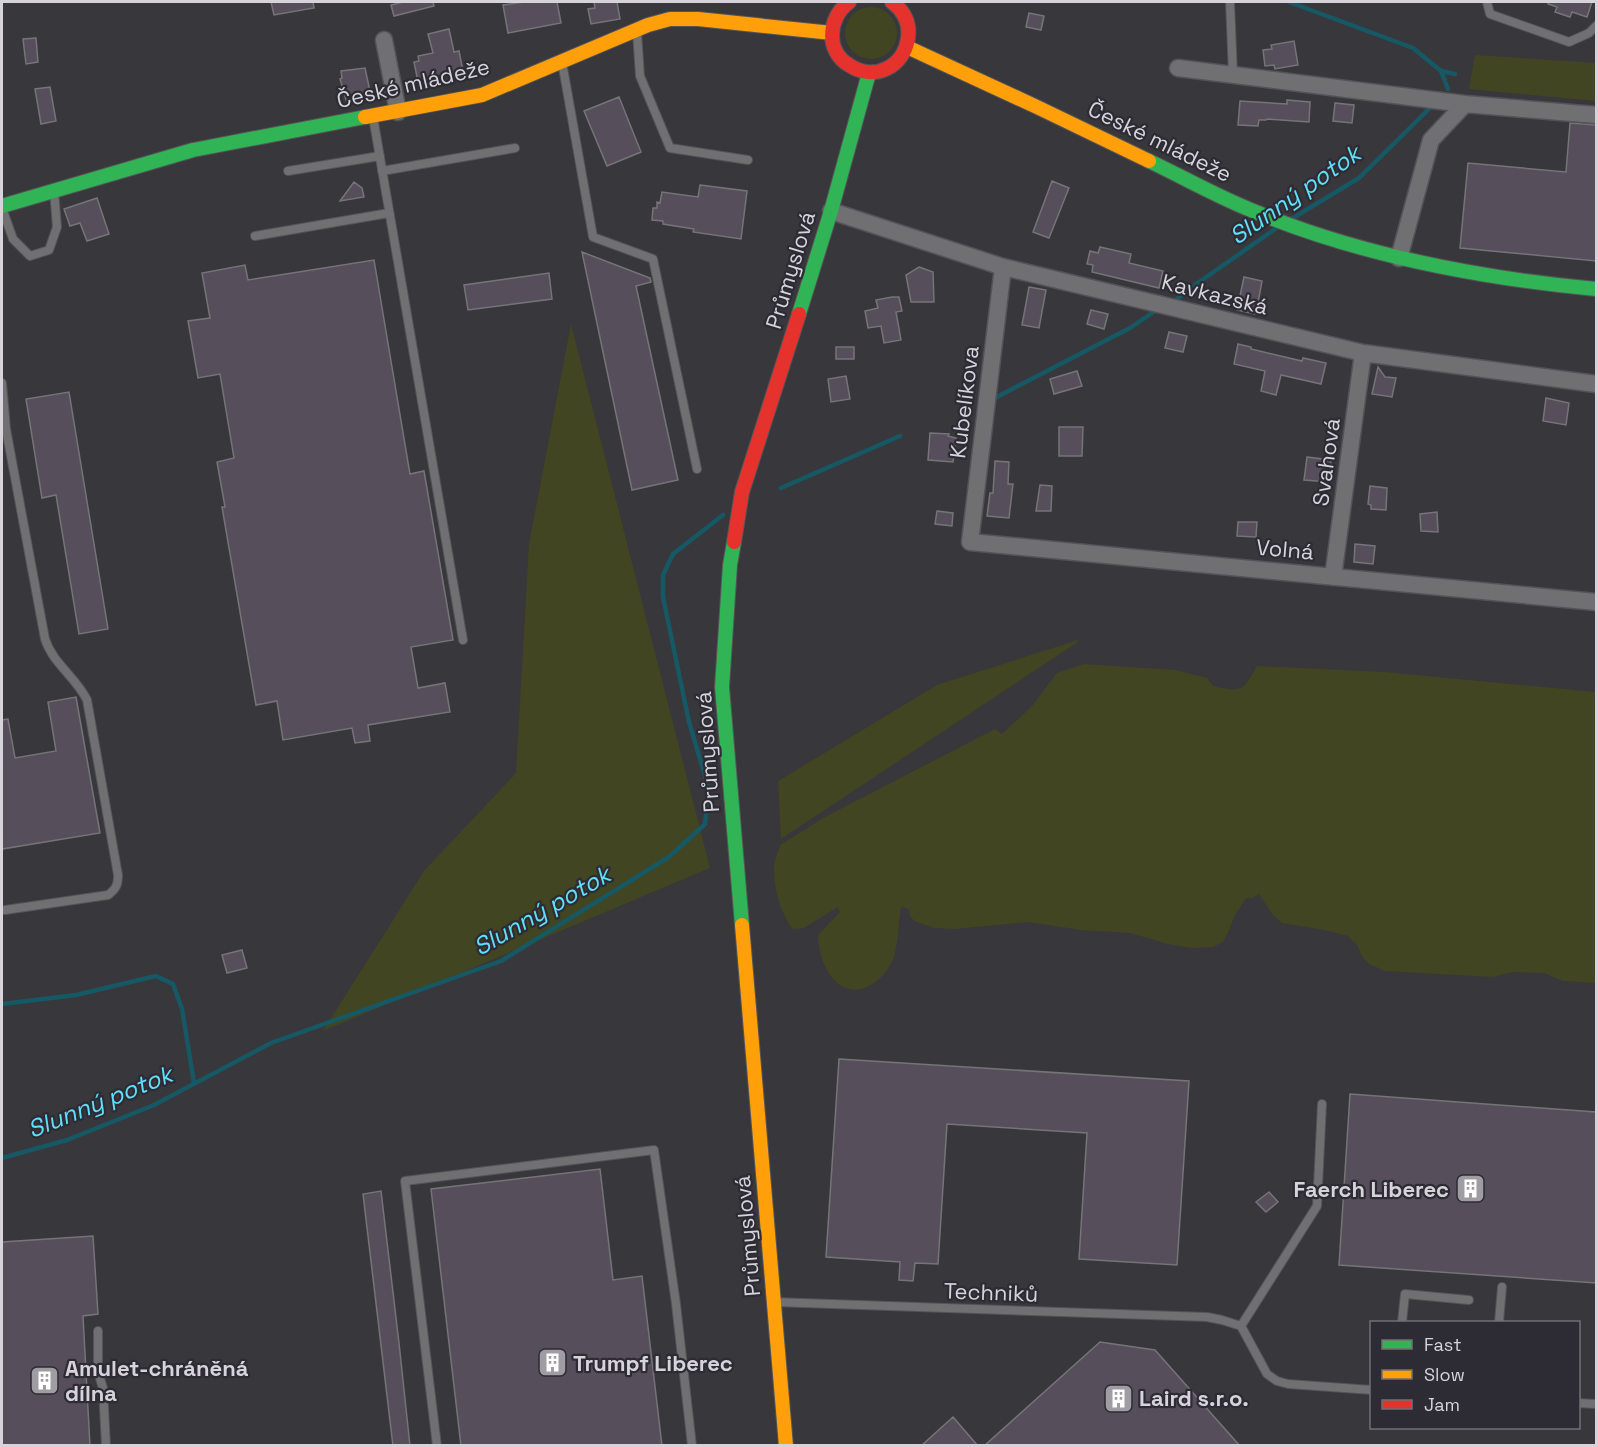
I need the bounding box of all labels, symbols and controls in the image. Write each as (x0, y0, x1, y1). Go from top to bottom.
street label: České mládeže (334, 52, 492, 114)
street label: České mládeže (1084, 94, 1236, 188)
water label: Slunný potok (1223, 136, 1369, 251)
street label: Průmyslová (759, 207, 821, 332)
street label: Kavkazská (1159, 267, 1272, 321)
street label: Kubelíkova (943, 344, 985, 460)
street label: Svahová (1306, 416, 1346, 508)
street label: Volná (1255, 533, 1315, 566)
street label: Průmyslová (689, 690, 725, 814)
water label: Slunný potok (468, 857, 619, 962)
water label: Slunný potok (23, 1057, 180, 1145)
building icon: Faerch Liberec (1454, 1173, 1486, 1205)
street label: Průmyslová (728, 1174, 766, 1298)
place label: Faerch Liberec (1293, 1175, 1449, 1203)
street label: Techniků (943, 1276, 1039, 1308)
legend (1370, 1321, 1580, 1429)
text: Fast (1424, 1333, 1461, 1356)
building icon: Trumpf Liberec (536, 1347, 568, 1379)
place label: Trumpf Liberec (573, 1349, 733, 1377)
place label: Amulet-chráněná dílna (65, 1354, 249, 1407)
text: Slow (1424, 1363, 1465, 1386)
building icon: Amulet-chráněná dílna (28, 1365, 60, 1397)
building icon: Laird s.r.o. (1102, 1382, 1134, 1414)
place label: Laird s.r.o. (1139, 1384, 1249, 1412)
text: Jam (1424, 1393, 1460, 1416)

